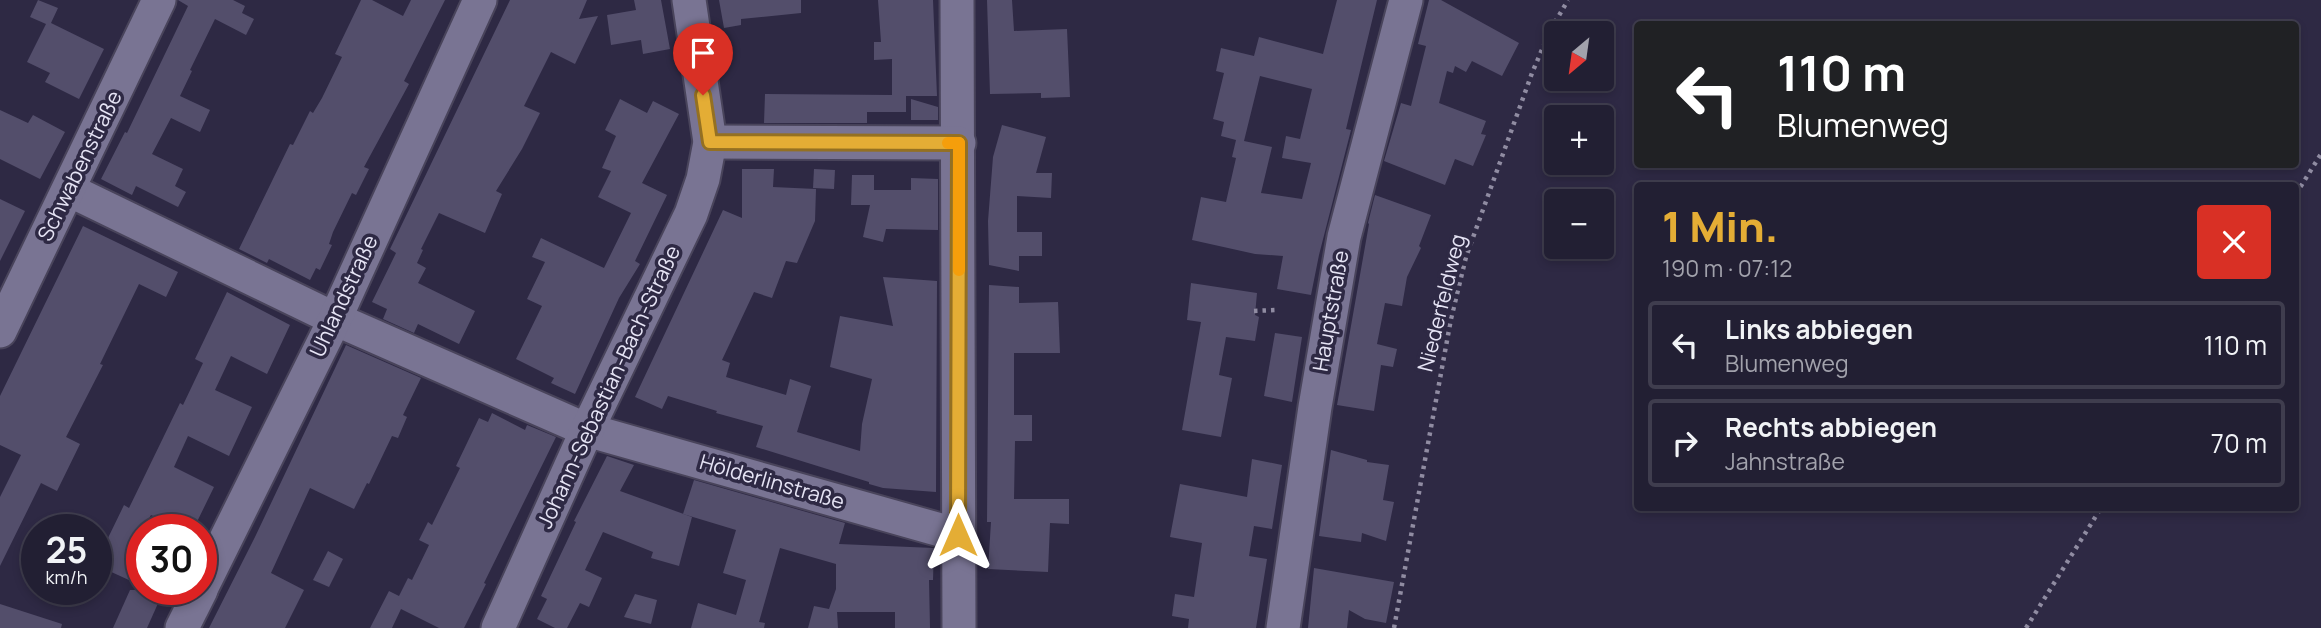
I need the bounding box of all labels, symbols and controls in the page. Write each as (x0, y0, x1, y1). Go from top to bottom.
north arrow (1544, 21, 1614, 91)
map controls (1544, 21, 1614, 259)
pin (673, 23, 733, 95)
icon: arrive (684, 34, 722, 72)
text: 110 m (1777, 39, 1906, 106)
icon: left (1662, 49, 1753, 140)
street label: Schwabenstraße (31, 86, 128, 245)
text: Blumenweg (1777, 103, 1949, 147)
button: + (1544, 105, 1614, 175)
button: − (1544, 189, 1614, 259)
text: 1 Min. (1662, 197, 1778, 255)
button: close (2197, 205, 2271, 279)
street label: Uhlandstraße (303, 230, 384, 361)
street label: Niederfeldweg (1410, 231, 1472, 374)
street label: Johann-Sebastian-Bach-Straße (530, 241, 686, 533)
street label: Hauptstraße (1306, 248, 1354, 374)
text: 190 m · 07:12 (1662, 252, 1792, 284)
text: Links abbiegen (1725, 311, 1913, 347)
icon: left (1666, 326, 1704, 364)
text: 110 m (2204, 327, 2267, 363)
text: Blumenweg (1725, 347, 1849, 379)
text: Rechts abbiegen (1725, 409, 1937, 445)
icon: right (1666, 424, 1704, 462)
text: 70 m (2211, 425, 2267, 461)
text: Jahnstraße (1725, 445, 1845, 477)
street label: Hölderlinstraße (697, 447, 848, 515)
position arrow (921, 498, 995, 572)
speed limit sign: 30 (126, 514, 217, 605)
text: 25 (46, 526, 87, 574)
text: km/h (46, 565, 87, 589)

